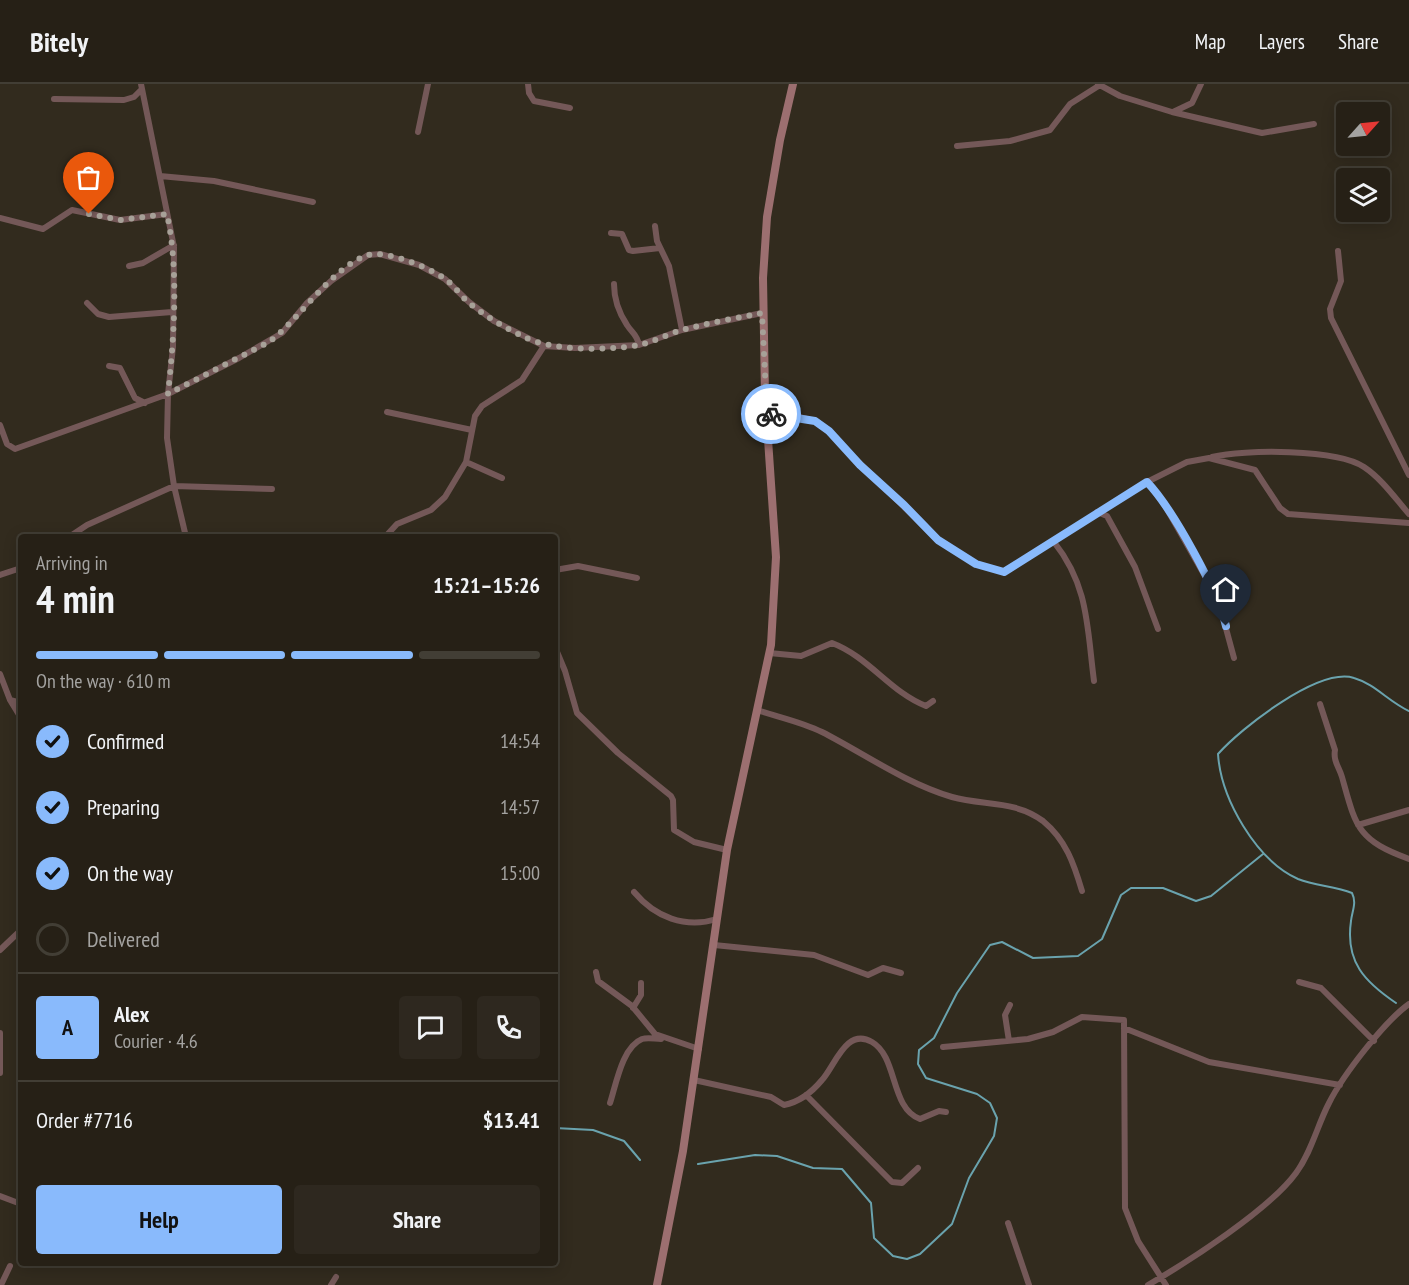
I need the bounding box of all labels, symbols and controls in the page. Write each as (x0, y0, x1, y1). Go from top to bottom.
text: Bitely (30, 23, 88, 60)
text: Map (1195, 28, 1226, 55)
text: Layers (1259, 28, 1305, 55)
text: Share (1338, 28, 1379, 55)
north arrow (1336, 102, 1390, 156)
map controls (1336, 102, 1390, 222)
pin (63, 152, 114, 214)
icon: bag (72, 161, 105, 194)
button: layers (1336, 168, 1390, 222)
courier (741, 384, 801, 444)
icon: bike (755, 398, 788, 431)
text: Arriving in (36, 550, 108, 576)
pin (1200, 564, 1251, 626)
text: 15:21–15:26 (433, 571, 540, 599)
text: 4 min (36, 573, 115, 624)
icon: home (1209, 573, 1242, 606)
text: On the way · 610 m (36, 668, 171, 694)
icon: check (36, 725, 69, 758)
text: Confirmed (87, 727, 164, 755)
text: 14:54 (500, 728, 540, 754)
icon: check (36, 791, 69, 824)
text: Preparing (87, 793, 160, 821)
text: 14:57 (500, 794, 540, 820)
icon: check (36, 857, 69, 890)
text: On the way (87, 859, 173, 887)
text: 15:00 (500, 860, 540, 886)
text: Delivered (87, 925, 160, 953)
button: chat (399, 996, 462, 1059)
button: phone (477, 996, 540, 1059)
text: Alex (114, 1000, 149, 1028)
text: A (62, 1013, 73, 1041)
text: Courier · 4.6 (114, 1028, 198, 1054)
text: Order #7716 (36, 1106, 133, 1134)
text: $13.41 (483, 1106, 540, 1134)
button: Help (36, 1185, 282, 1254)
button: Share (294, 1185, 540, 1254)

